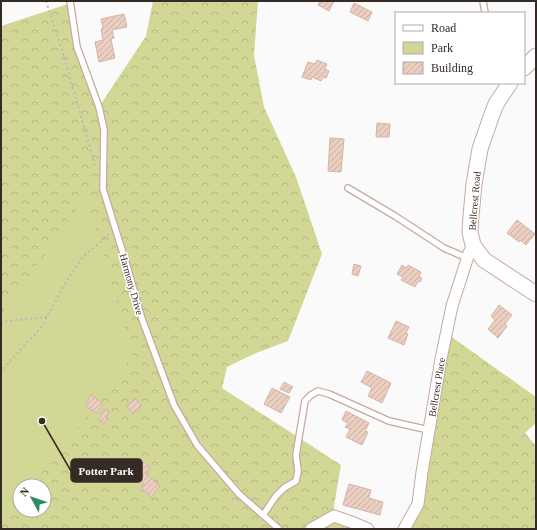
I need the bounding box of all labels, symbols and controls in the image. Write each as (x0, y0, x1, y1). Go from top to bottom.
legend (395, 12, 525, 84)
text: Road (431, 21, 456, 35)
text: Park (431, 41, 453, 55)
text: Building (431, 61, 473, 75)
street label: Bellcrest Road (466, 171, 483, 231)
street label: Harmony Drive (118, 252, 146, 316)
street label: Bellcrest Place (426, 356, 447, 418)
callout: Potter Park (71, 459, 142, 482)
text: Potter Park (78, 465, 134, 477)
north arrow (12, 478, 52, 518)
text: N (17, 485, 32, 498)

